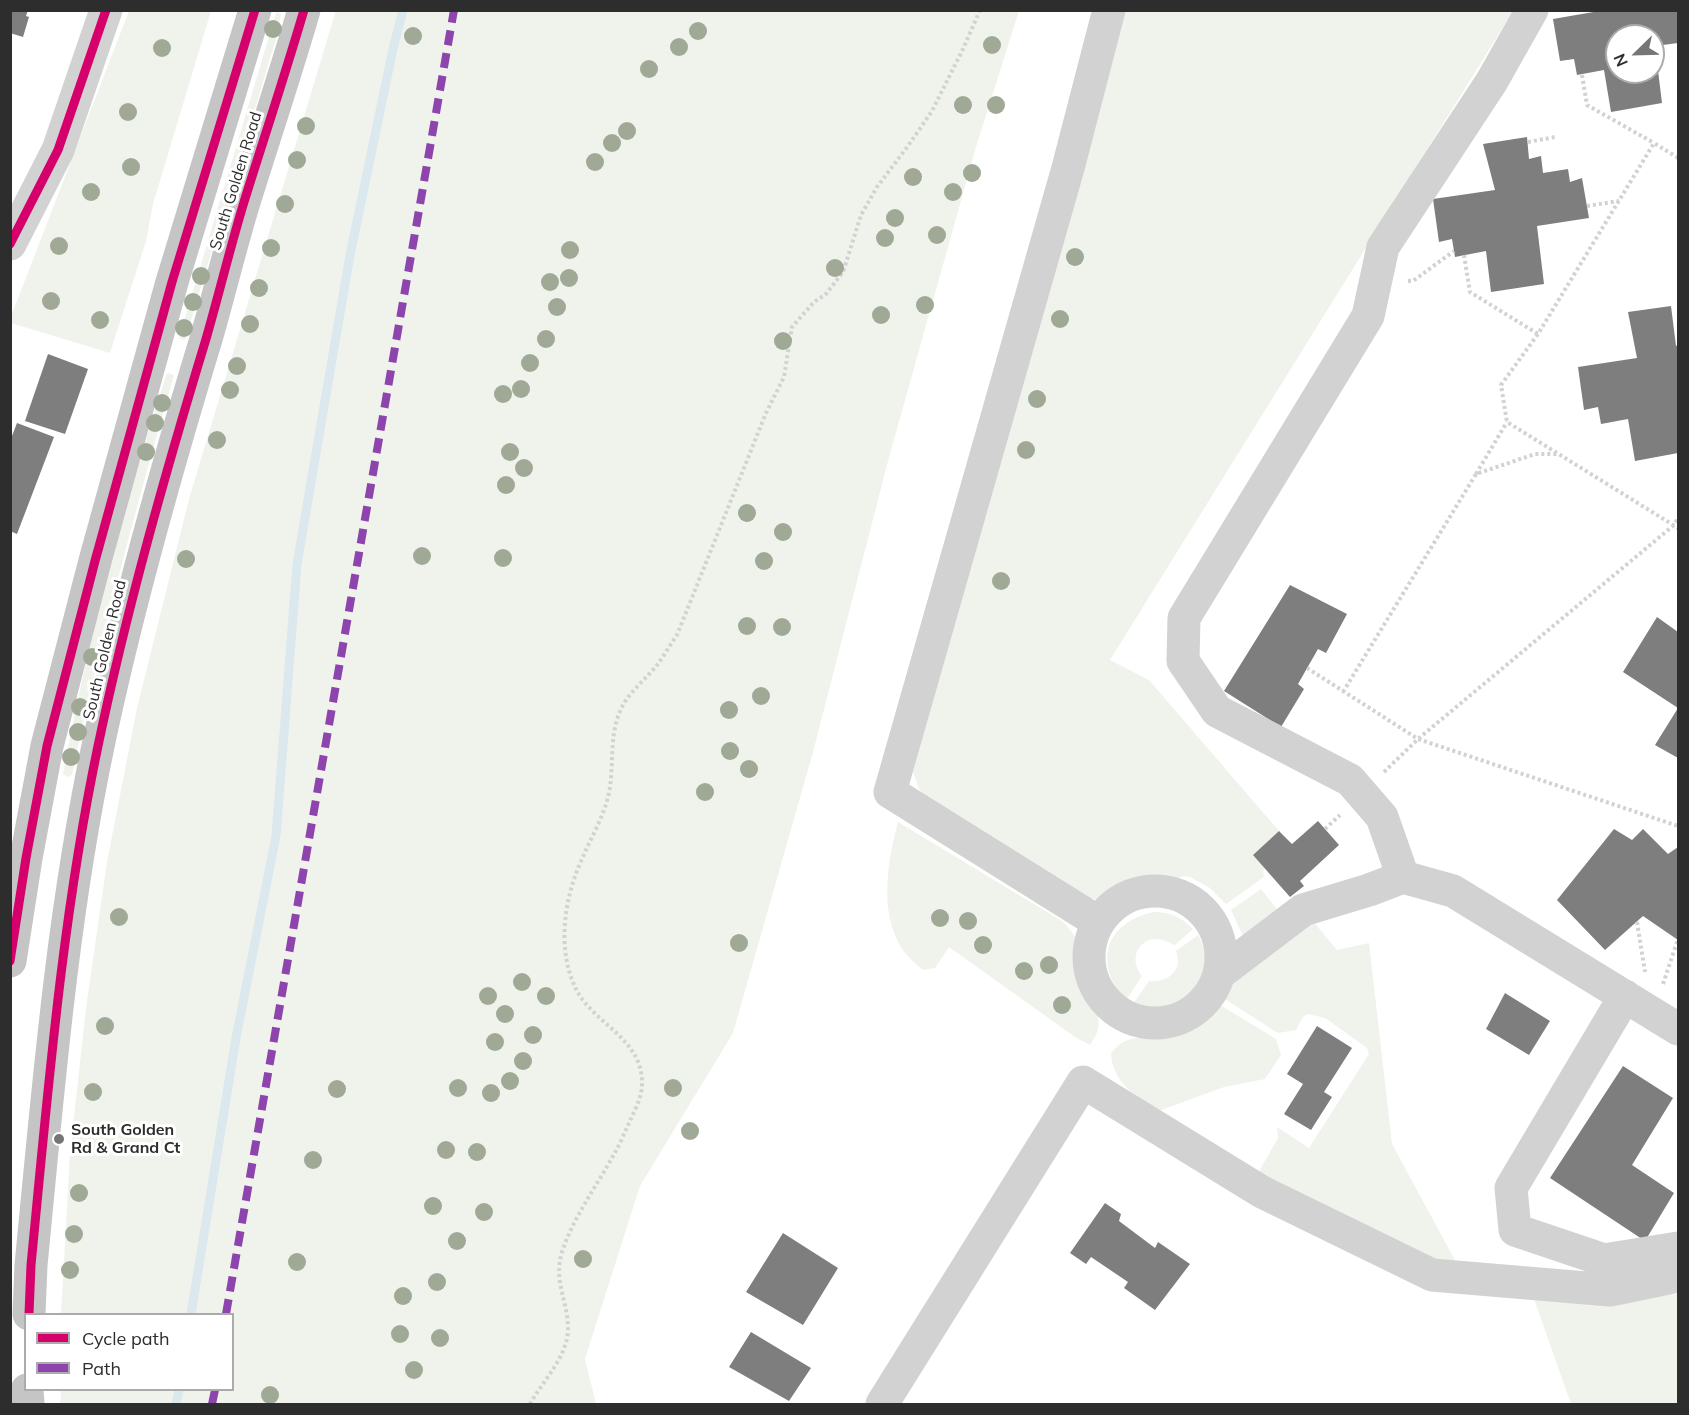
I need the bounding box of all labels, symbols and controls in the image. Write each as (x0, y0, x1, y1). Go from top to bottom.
north arrow (1605, 24, 1665, 84)
text: N (1609, 51, 1632, 70)
street label: South Golden Road (206, 110, 266, 252)
street label: South Golden Road (80, 578, 130, 722)
place label: South Golden Rd & Grand Ct (71, 1120, 180, 1158)
marker: South Golden Rd & Grand Ct (52, 1132, 66, 1146)
legend (24, 1313, 234, 1391)
text: Cycle path (82, 1327, 169, 1350)
text: Path (82, 1357, 121, 1380)

